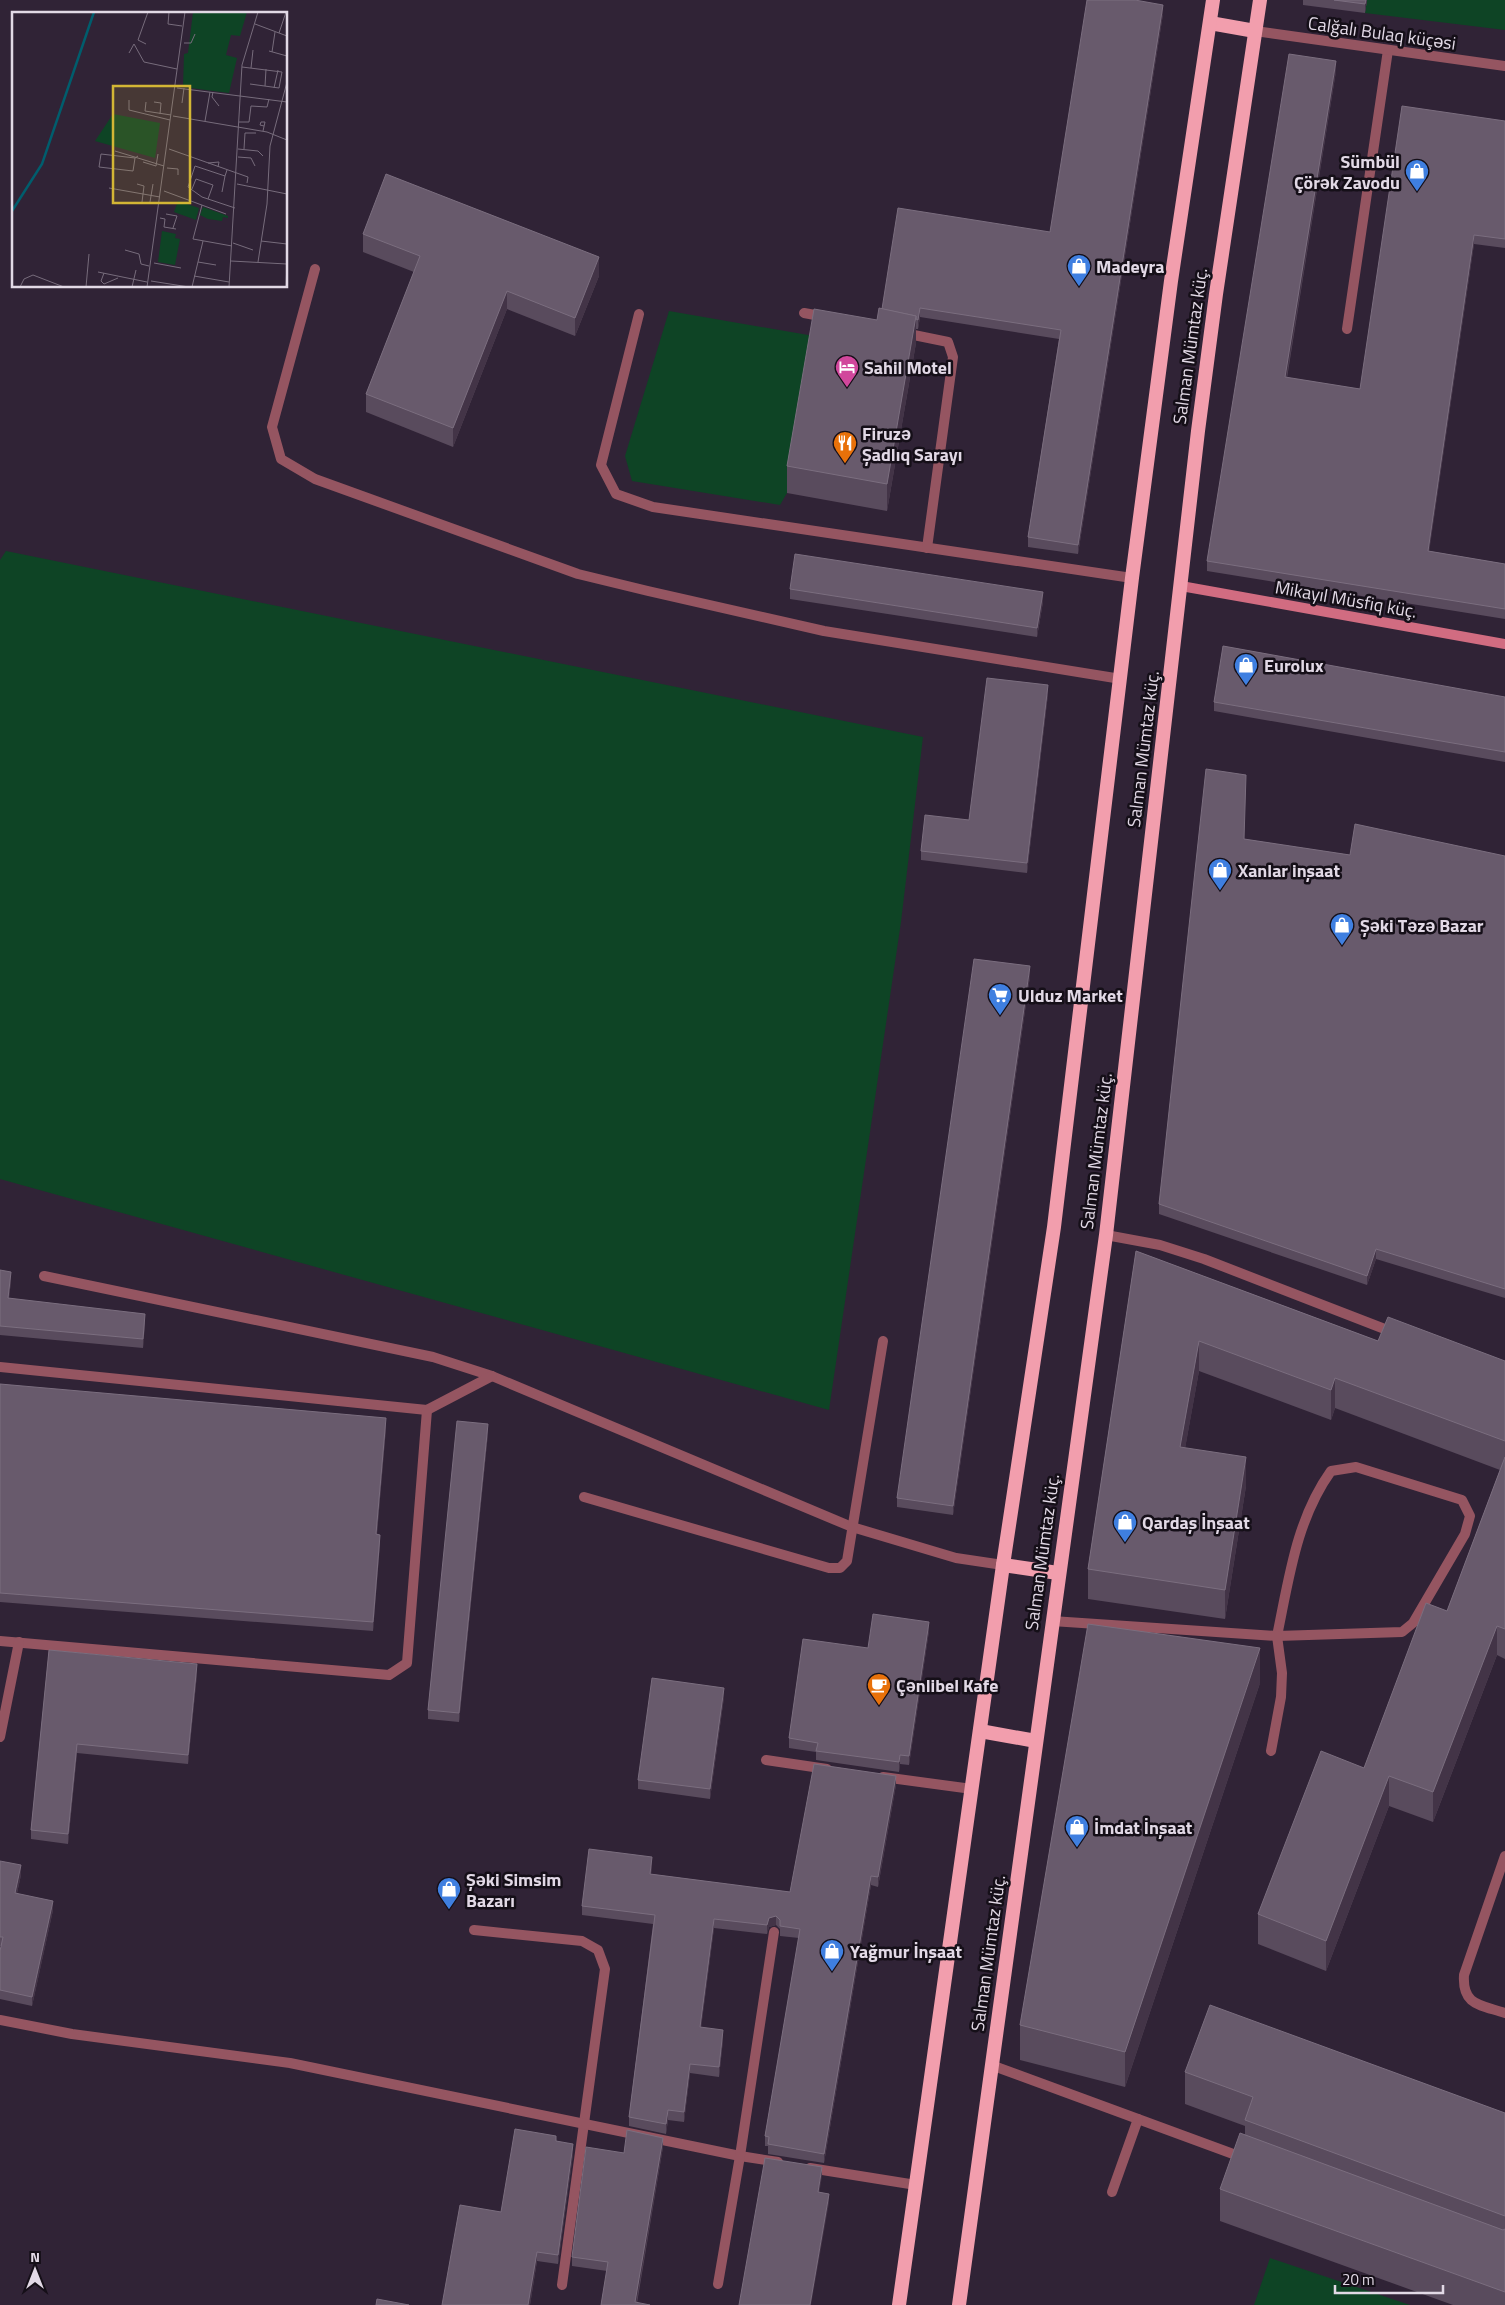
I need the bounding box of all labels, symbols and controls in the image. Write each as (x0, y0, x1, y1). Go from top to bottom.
street label: Calğalı Bulaq küçəsi (1306, 9, 1458, 57)
inset map (12, 12, 288, 288)
place label: Sümbül Çörək Zavodu (1294, 148, 1400, 196)
shop icon: Sümbül Çörək Zavodu (1404, 158, 1430, 192)
shop icon: Madeyra (1066, 253, 1092, 287)
place label: Madeyra (1096, 253, 1164, 280)
street label: Salman Mümtaz küç. (1166, 266, 1214, 426)
hotel icon: Sahil Motel (834, 354, 860, 388)
place label: Sahil Motel (864, 354, 952, 381)
place label: Firuzə Şadlıq Sarayı (862, 420, 963, 468)
restaurant icon: Firuzə Şadlıq Sarayı (832, 430, 858, 464)
street label: Mikayıl Müsfiq küç. (1273, 573, 1419, 625)
shop icon: Eurolux (1233, 652, 1259, 686)
place label: Eurolux (1264, 652, 1324, 679)
street label: Salman Mümtaz küç. (1120, 669, 1166, 829)
shop icon: Xanlar inşaat (1207, 857, 1233, 891)
place label: Xanlar inşaat (1238, 857, 1341, 884)
shop icon: Şəki Təzə Bazar (1329, 912, 1355, 946)
place label: Şəki Təzə Bazar (1360, 912, 1484, 939)
supermarket icon: Ulduz Market (987, 982, 1013, 1016)
place label: Ulduz Market (1018, 982, 1123, 1009)
street label: Salman Mümtaz küç. (1073, 1071, 1119, 1231)
street label: Salman Mümtaz küç. (1018, 1472, 1066, 1632)
shop icon: Qardaş İnşaat (1112, 1509, 1138, 1543)
place label: Qardaş İnşaat (1142, 1509, 1250, 1536)
cafe icon: Çənlibel Kafe (866, 1672, 892, 1706)
place label: Çənlibel Kafe (896, 1672, 998, 1699)
shop icon: İmdat İnşaat (1064, 1814, 1090, 1848)
place label: İmdat İnşaat (1094, 1814, 1193, 1841)
place label: Şəki Simsim Bazarı (466, 1866, 561, 1914)
street label: Salman Mümtaz küç. (964, 1873, 1012, 2033)
shop icon: Şəki Simsim Bazarı (436, 1876, 462, 1910)
shop icon: Yağmur İnşaat (819, 1938, 845, 1972)
place label: Yağmur İnşaat (850, 1938, 962, 1965)
north arrow (10, 2245, 60, 2295)
text: N (30, 2246, 40, 2267)
scale bar (1335, 2262, 1442, 2294)
text: 20 m (1342, 2268, 1375, 2291)

